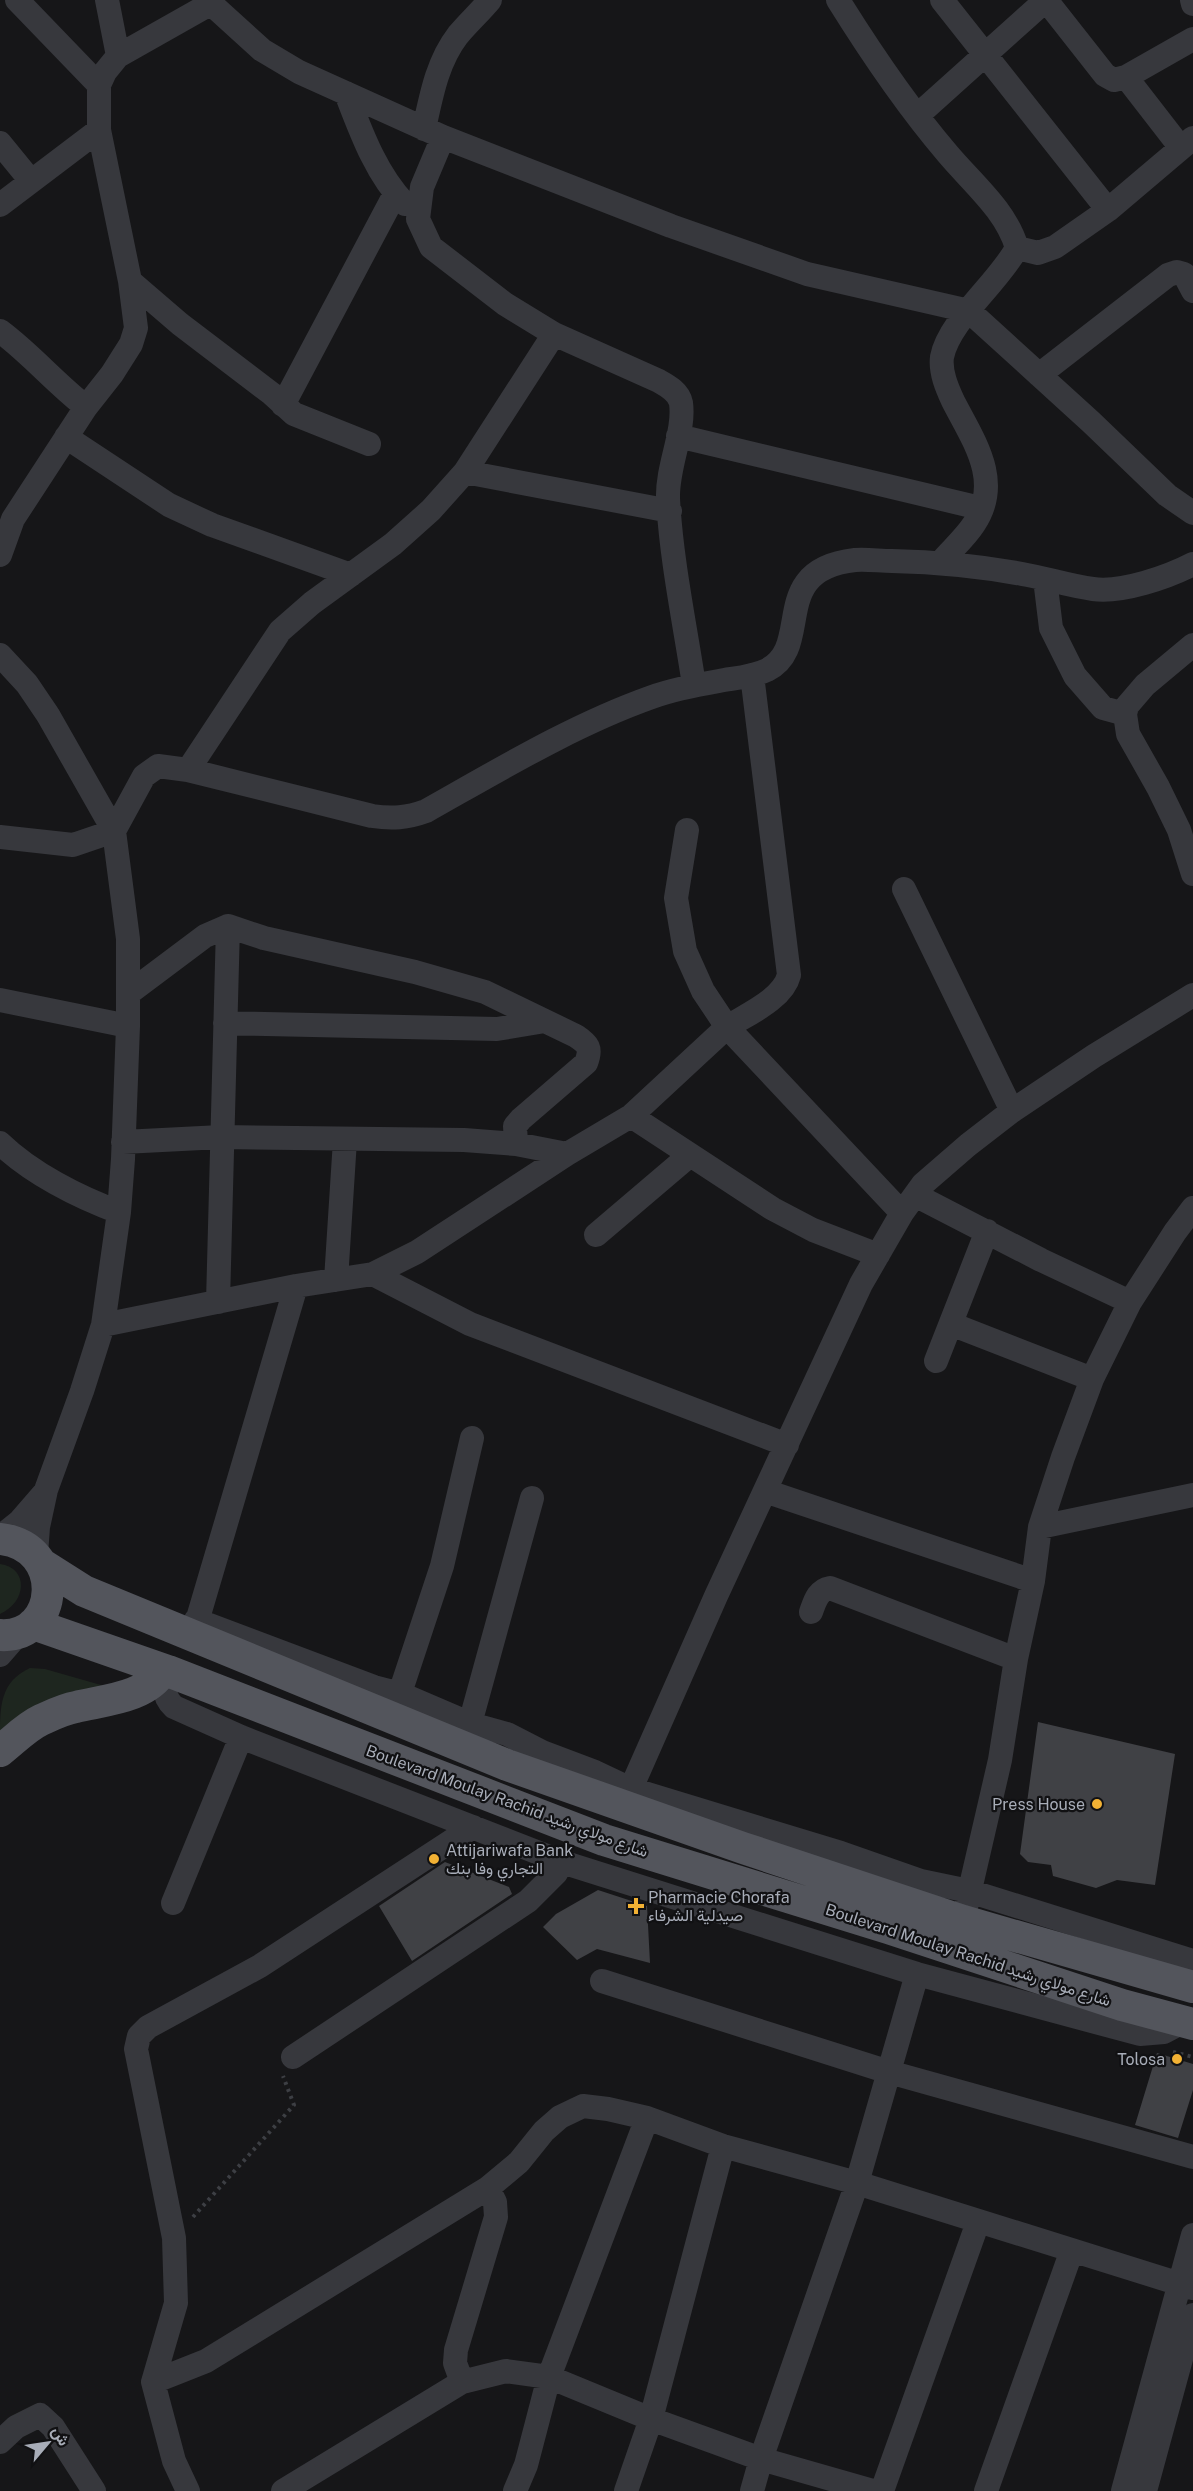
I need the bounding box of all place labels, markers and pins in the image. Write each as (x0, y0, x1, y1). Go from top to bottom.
place label: Press House (992, 1795, 1085, 1814)
marker: Press House (1090, 1797, 1104, 1811)
place label: Attijariwafa Bank التجاري وفا بنك (446, 1841, 573, 1882)
marker: Attijariwafa Bank التجاري وفا بنك (427, 1852, 441, 1866)
place label: Pharmacie Chorafa صيدلية الشرفاء (648, 1888, 790, 1926)
marker: Pharmacie Chorafa صيدلية الشرفاء (629, 1899, 643, 1913)
place label: Tolosa (1117, 2050, 1165, 2069)
marker: Tolosa (1170, 2052, 1184, 2066)

